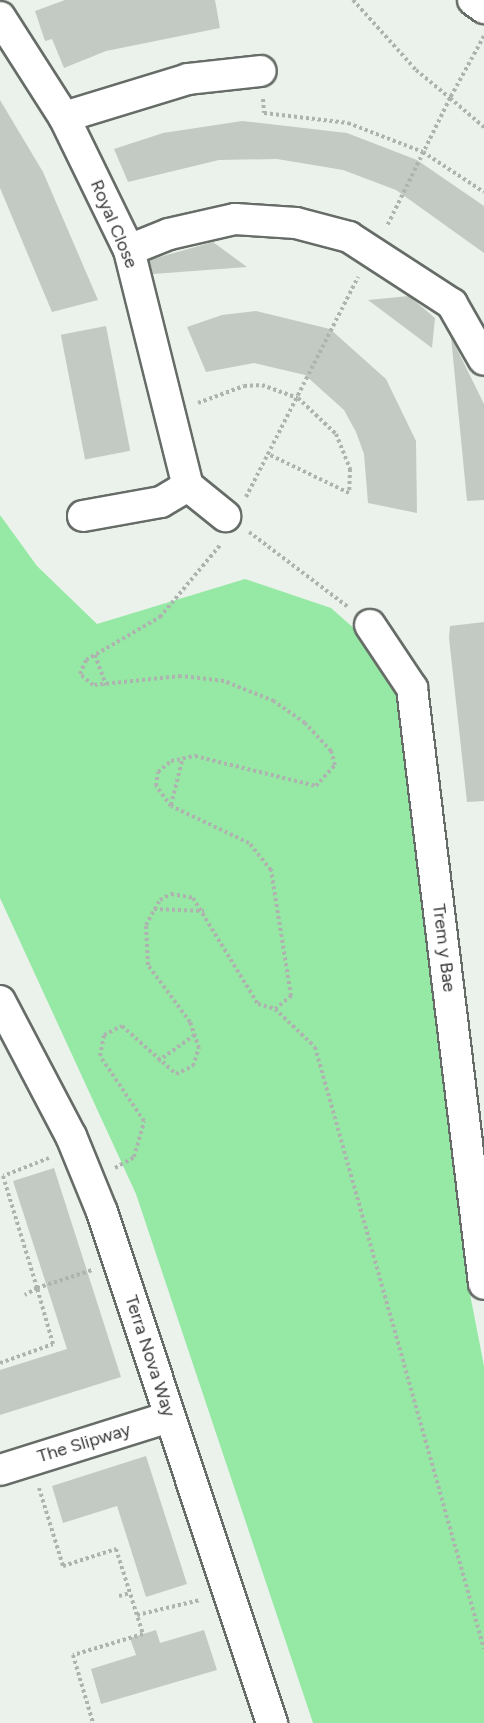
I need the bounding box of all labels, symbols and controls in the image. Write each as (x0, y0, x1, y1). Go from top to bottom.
street label: Royal Close (86, 177, 142, 271)
street label: Trem y Bae (428, 903, 460, 993)
street label: Terra Nova Way (120, 1293, 180, 1419)
street label: The Slipway (35, 1419, 133, 1467)

